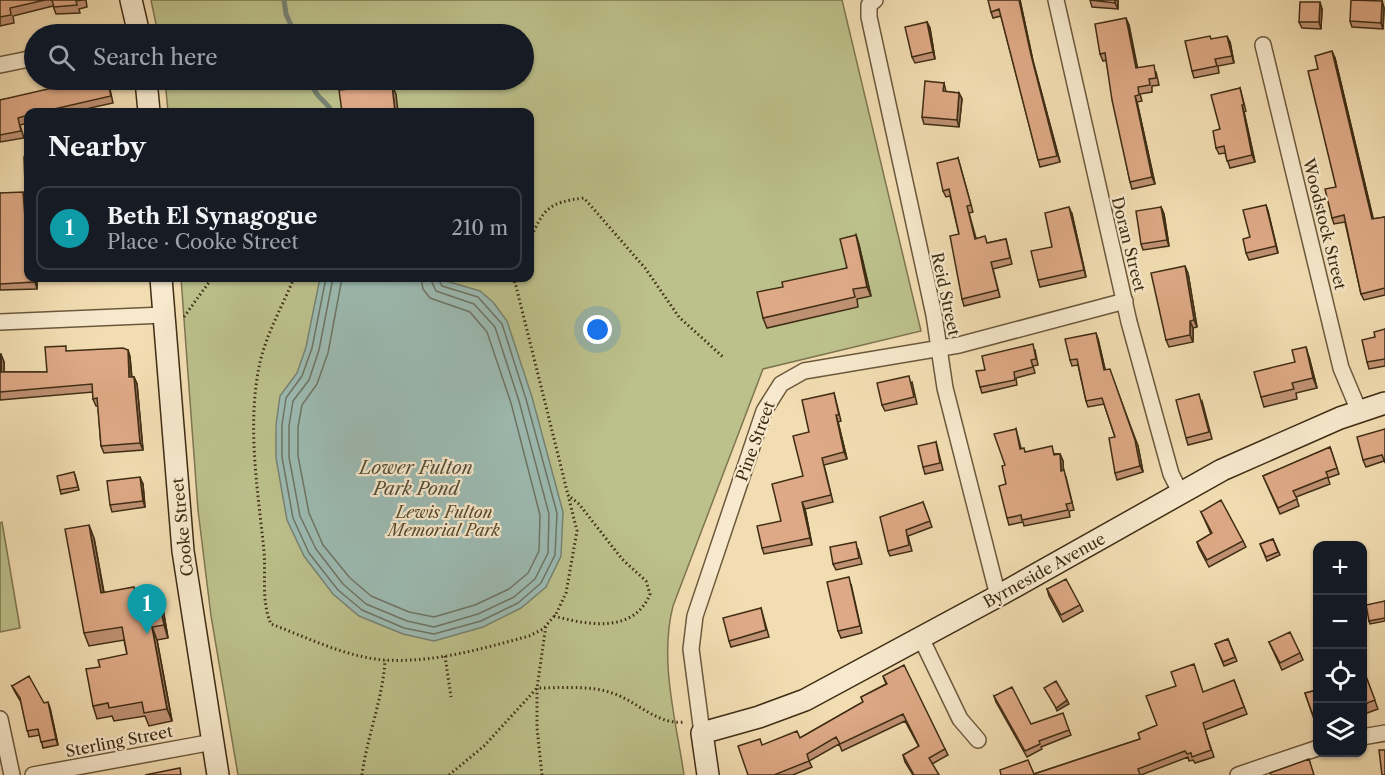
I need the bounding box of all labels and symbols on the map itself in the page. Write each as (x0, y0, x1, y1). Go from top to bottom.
street label: Woodstock Street (1299, 155, 1351, 292)
street label: Doran Street (1108, 194, 1151, 294)
street label: Reid Street (927, 250, 965, 338)
your location (583, 315, 612, 344)
street label: Pine Street (731, 398, 779, 484)
water label: Lower Fulton Park Pond (357, 457, 473, 500)
street label: Cooke Street (167, 476, 197, 577)
park label: Lewis Fulton Memorial Park (386, 502, 500, 540)
street label: Byrneside Avenue (979, 528, 1109, 612)
pin: 1 (128, 584, 166, 634)
street label: Sterling Street (64, 721, 175, 761)

